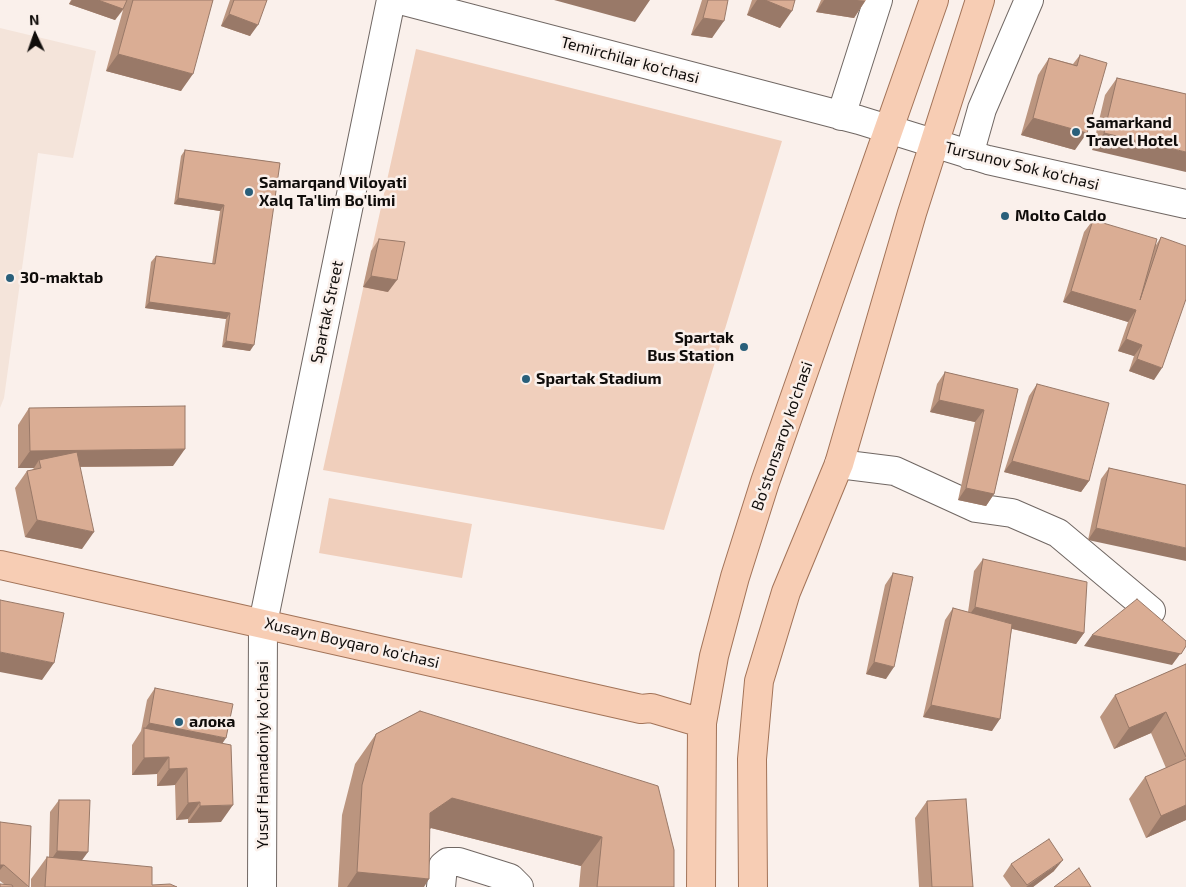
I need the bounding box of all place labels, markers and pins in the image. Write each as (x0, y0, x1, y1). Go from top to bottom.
place label: Samarkand Travel Hotel (1086, 113, 1178, 151)
marker: Samarkand Travel Hotel (1070, 126, 1082, 138)
place label: Samarqand Viloyati Xalq Ta'lim Bo'limi (259, 173, 407, 211)
marker: Samarqand Viloyati Xalq Ta'lim Bo'limi (243, 186, 255, 198)
place label: Molto Caldo (1015, 206, 1106, 226)
marker: Molto Caldo (999, 210, 1011, 222)
place label: 30-maktab (20, 268, 103, 288)
marker: 30-maktab (4, 272, 16, 284)
place label: Spartak Bus Station (647, 328, 734, 366)
marker: Spartak Bus Station (738, 341, 750, 353)
place label: Spartak Stadium (536, 369, 662, 389)
marker: Spartak Stadium (520, 373, 532, 385)
place label: алока (189, 712, 235, 732)
marker: алока (173, 716, 185, 728)

